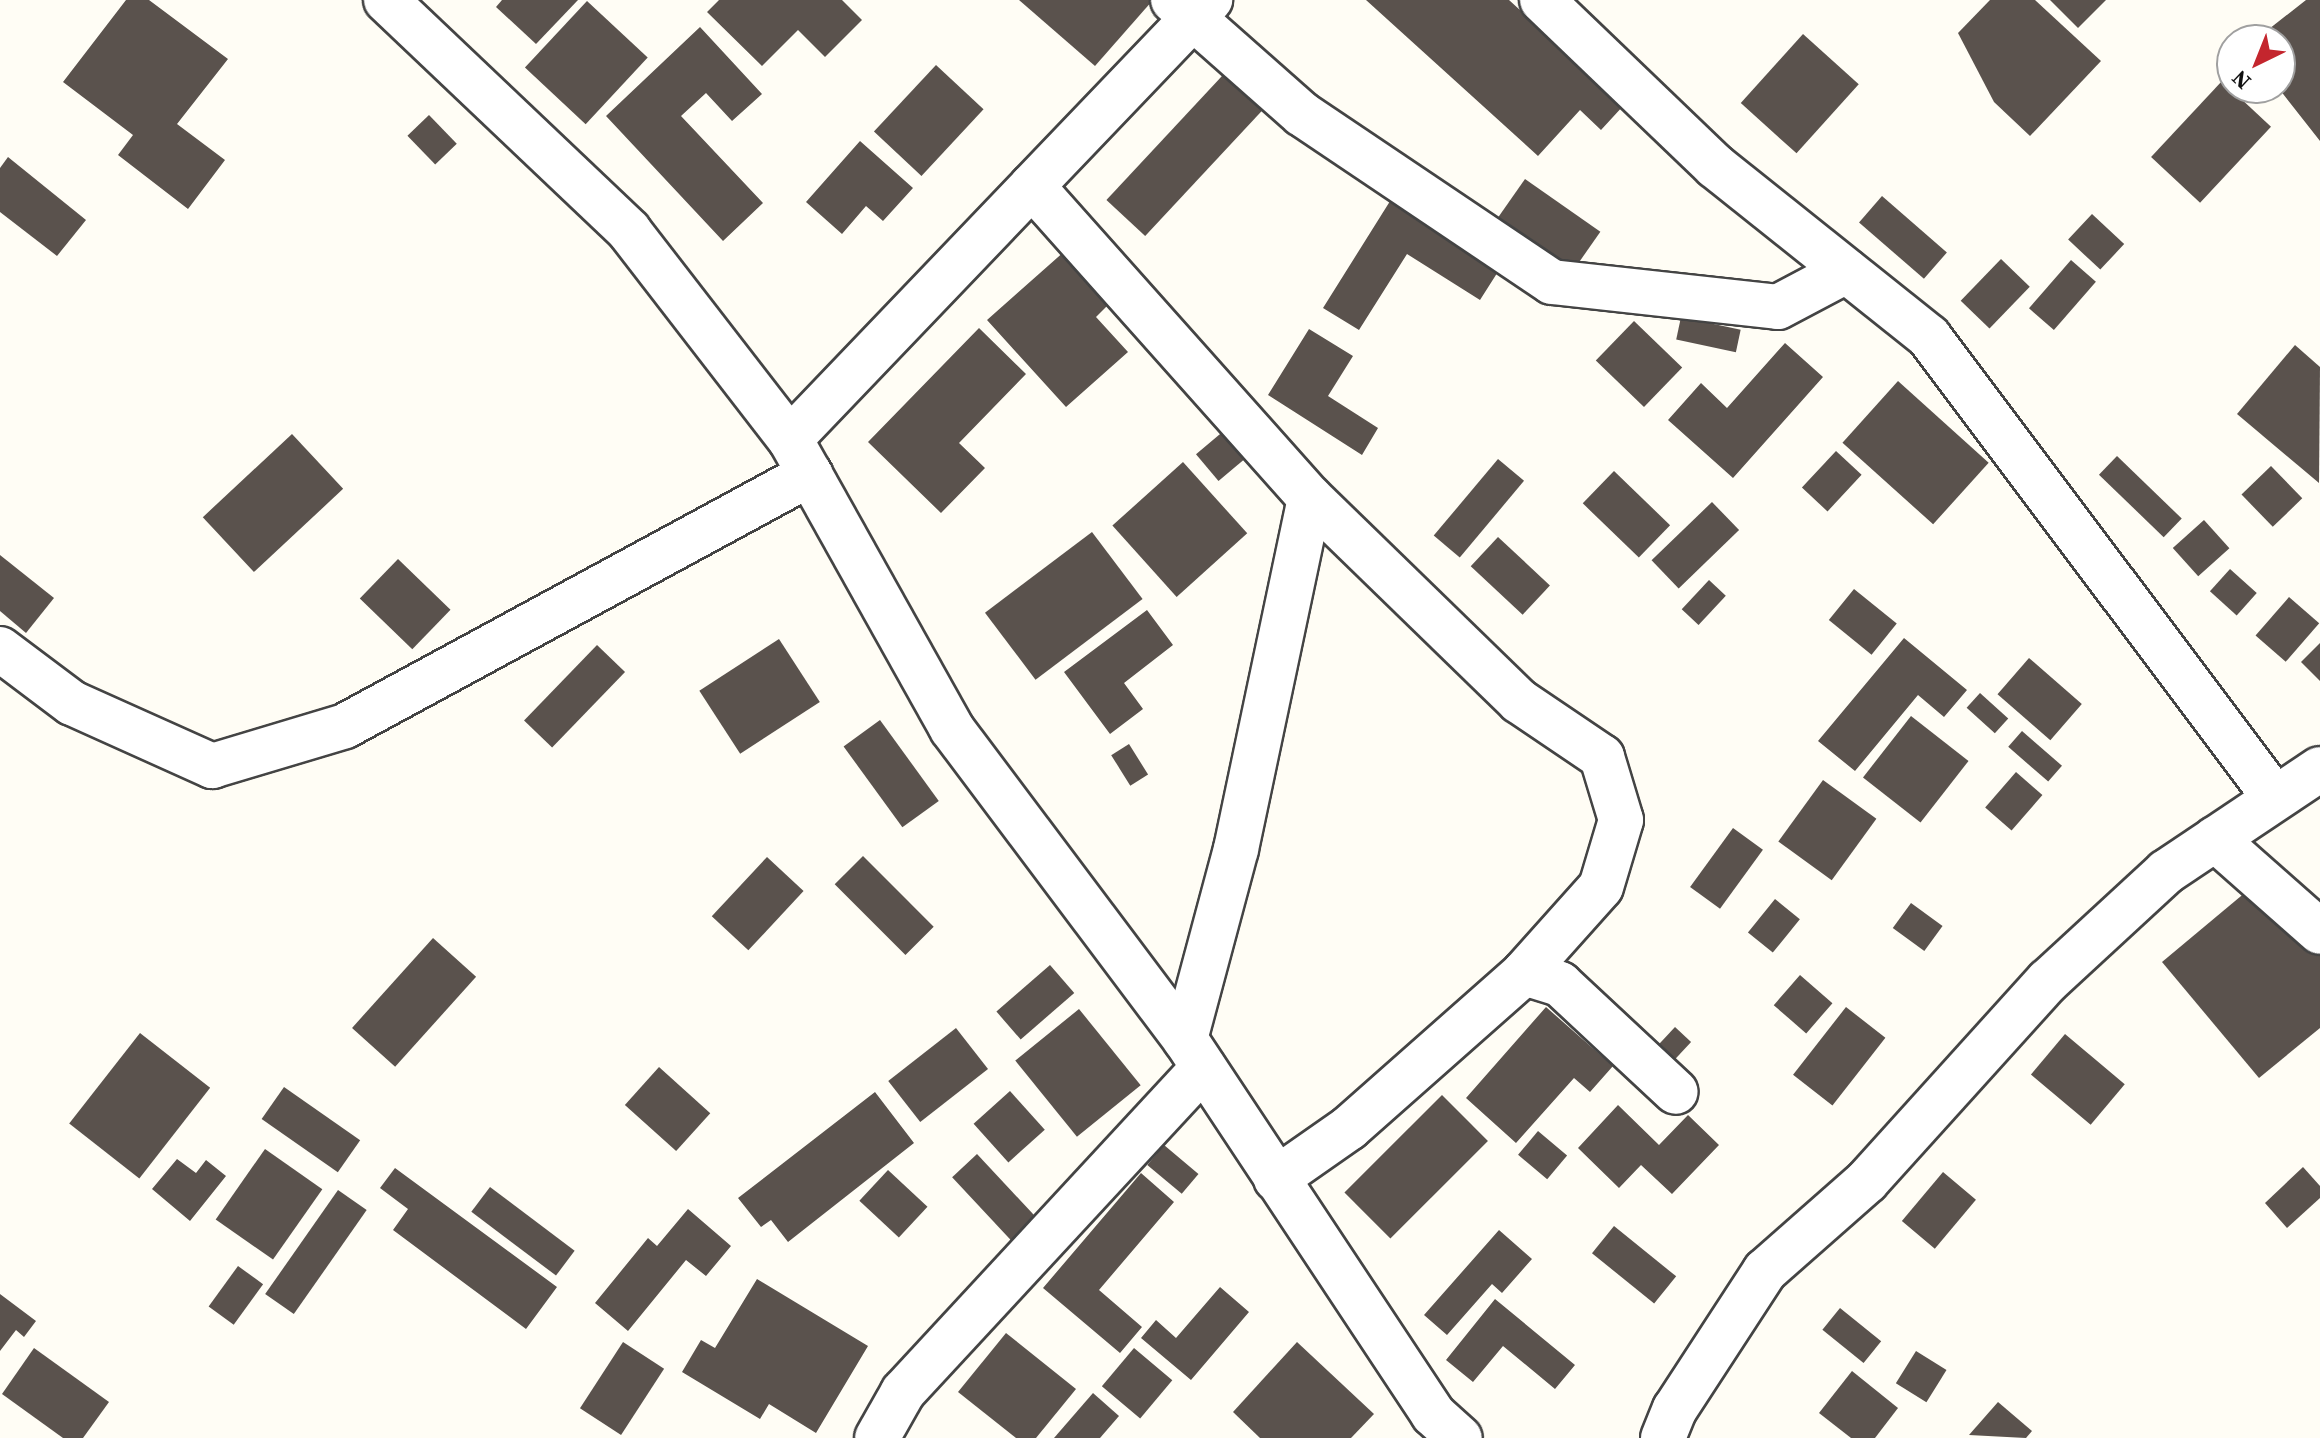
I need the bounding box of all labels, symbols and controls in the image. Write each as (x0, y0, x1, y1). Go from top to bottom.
north arrow (2216, 24, 2296, 104)
text: N (2225, 64, 2257, 97)

